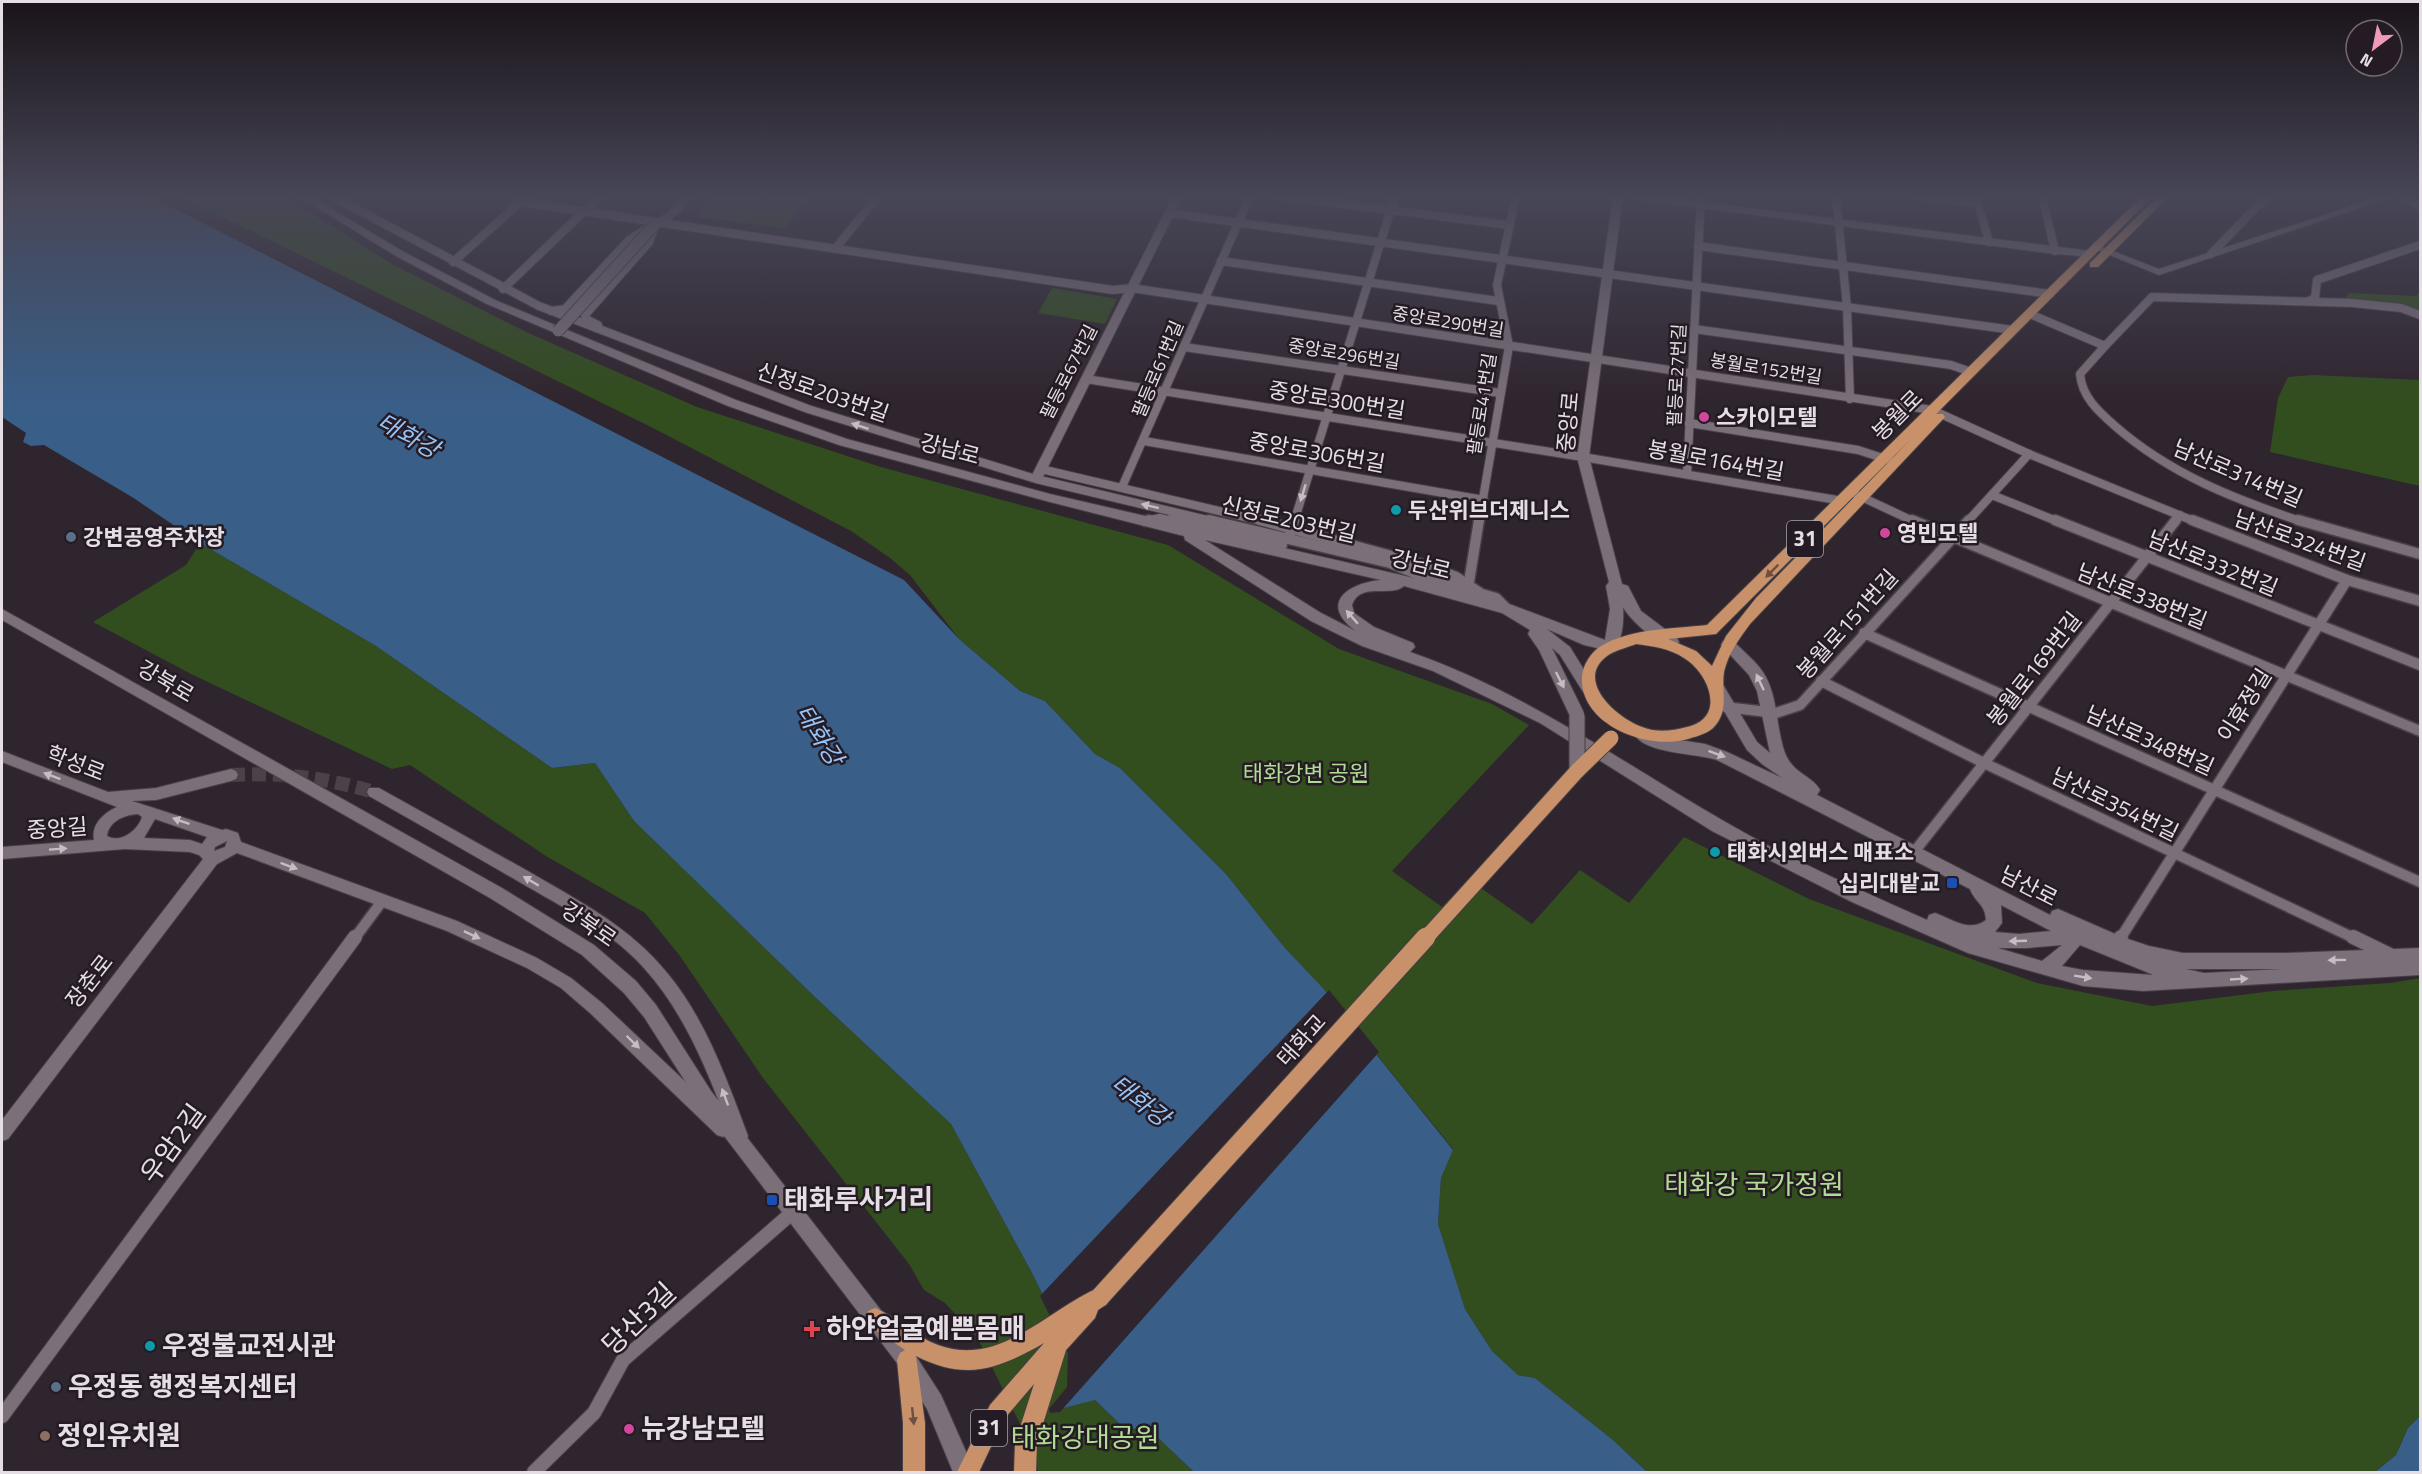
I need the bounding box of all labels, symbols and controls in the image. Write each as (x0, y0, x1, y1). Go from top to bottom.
north arrow (2344, 18, 2404, 78)
text: N (2355, 48, 2377, 74)
street label: 중앙로290번길 (1390, 299, 1506, 344)
street label: 팔등로61번길 (1125, 316, 1190, 421)
street label: 팔등로67번길 (1033, 320, 1104, 424)
street label: 팔등로27번길 (1660, 323, 1693, 427)
street label: 중앙로296번길 (1286, 331, 1402, 376)
street label: 봉월로152번길 (1708, 346, 1824, 391)
street label: 팔등로41번길 (1460, 351, 1503, 457)
street label: 신정로203번길 (752, 353, 894, 431)
street label: 중앙로300번길 (1266, 372, 1408, 428)
street label: 봉월로 (1864, 382, 1930, 448)
street label: 중앙로 (1548, 390, 1588, 454)
place label: 스카이모텔 (1716, 400, 1817, 434)
water label: 태화강 (371, 403, 449, 468)
marker: 스카이모텔 (1697, 410, 1711, 424)
one-way arrow (851, 421, 869, 431)
street label: 중앙로306번길 (1246, 423, 1388, 481)
street label: 강남로 (916, 425, 984, 473)
street label: 남산로314번길 (2168, 430, 2308, 516)
street label: 봉월로164번길 (1645, 431, 1787, 489)
one-way arrow (1298, 484, 1307, 502)
street label: 신정로203번길 (1218, 487, 1360, 551)
place label: 두산위브더제니스 (1408, 493, 1570, 527)
street label: 남산로324번길 (2229, 500, 2371, 580)
one-way arrow (1140, 501, 1159, 511)
marker: 두산위브더제니스 (1389, 503, 1403, 517)
place label: 영빈모텔 (1897, 516, 1978, 550)
place label: 강변공영주차장 (83, 520, 225, 554)
road number: 31 (1787, 521, 1823, 557)
street label: 남산로332번길 (2143, 521, 2283, 605)
marker: 영빈모텔 (1878, 526, 1892, 540)
marker: 강변공영주차장 (64, 530, 78, 544)
street label: 강남로 (1387, 540, 1455, 588)
street label: 남산로338번길 (2072, 554, 2212, 638)
street label: 봉월로151번길 (1788, 561, 1906, 687)
one-way arrow (1766, 563, 1780, 577)
street label: 봉월로169번길 (1978, 604, 2090, 734)
one-way arrow (1346, 610, 1359, 625)
street label: 강북로 (131, 651, 201, 711)
street label: 이휴정길 (2208, 662, 2280, 748)
one-way arrow (1555, 671, 1564, 688)
one-way arrow (1755, 673, 1765, 691)
street label: 남산로348번길 (2080, 696, 2220, 784)
water label: 태화강 (787, 697, 854, 775)
street label: 학성로 (42, 736, 110, 790)
one-way arrow (1708, 750, 1726, 760)
park label: 태화강변 공원 (1243, 756, 1369, 790)
street label: 남산로354번길 (2045, 758, 2185, 850)
one-way arrow (42, 771, 60, 781)
street label: 중앙길 (26, 809, 88, 847)
one-way arrow (172, 816, 190, 826)
place label: 태화시외버스 매표소 (1727, 835, 1914, 869)
one-way arrow (49, 844, 68, 854)
marker: 태화시외버스 매표소 (1708, 845, 1722, 859)
street label: 남산로 (1994, 857, 2064, 915)
one-way arrow (281, 861, 299, 871)
place label: 십리대밭교 (1839, 866, 1940, 900)
one-way arrow (523, 875, 539, 886)
marker: 십리대밭교 (1945, 876, 1959, 890)
street label: 강북로 (554, 893, 624, 955)
one-way arrow (463, 931, 480, 940)
one-way arrow (2008, 936, 2027, 945)
street label: 장춘로 (57, 947, 121, 1015)
one-way arrow (2327, 955, 2346, 964)
one-way arrow (2073, 973, 2092, 982)
one-way arrow (2229, 974, 2248, 983)
street label: 태화교 (1268, 1006, 1334, 1074)
one-way arrow (625, 1035, 640, 1049)
water label: 태화강 (1103, 1066, 1180, 1137)
one-way arrow (720, 1088, 730, 1106)
street label: 우암2길 (129, 1095, 215, 1191)
park label: 태화강 국가정원 (1664, 1163, 1844, 1204)
place label: 태화루사거리 (784, 1178, 933, 1219)
marker: 태화루사거리 (765, 1193, 779, 1207)
street label: 당산3길 (591, 1272, 684, 1364)
place label: 하얀얼굴예쁜몸매 (826, 1307, 1025, 1348)
marker: 하얀얼굴예쁜몸매 (803, 1320, 821, 1338)
place label: 우정불교전시관 (162, 1324, 336, 1365)
marker: 우정불교전시관 (143, 1339, 157, 1353)
place label: 우정동 행정복지센터 (68, 1365, 298, 1406)
marker: 우정동 행정복지센터 (49, 1380, 63, 1394)
place label: 뉴강남모텔 (641, 1407, 765, 1448)
one-way arrow (908, 1407, 918, 1426)
road number: 31 (971, 1410, 1007, 1446)
place label: 정인유치원 (57, 1414, 181, 1455)
park label: 태화강대공원 (1010, 1416, 1160, 1457)
marker: 뉴강남모텔 (622, 1422, 636, 1436)
marker: 정인유치원 (38, 1429, 52, 1443)

